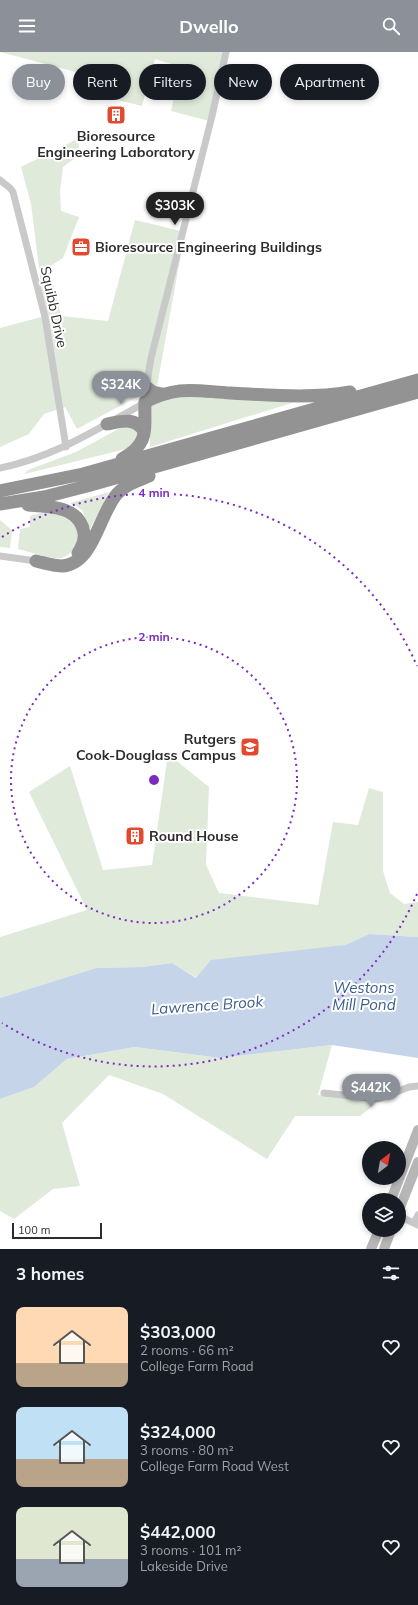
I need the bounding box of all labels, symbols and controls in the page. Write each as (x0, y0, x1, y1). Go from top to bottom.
icon: menu (16, 15, 38, 37)
text: Dwello (179, 15, 239, 38)
icon: search (380, 15, 402, 37)
chip: Buy (12, 64, 65, 100)
chip: Rent (73, 64, 131, 100)
chip: Filters (139, 64, 206, 100)
chip: New (214, 64, 272, 100)
chip: Apartment (280, 64, 379, 100)
building icon: Bioresource Engineering Laboratory (105, 104, 127, 126)
place label: Bioresource Engineering Laboratory (37, 127, 195, 161)
pin: $303K (147, 192, 203, 226)
text: $303K (155, 197, 195, 213)
office icon: Bioresource Engineering Buildings (70, 236, 92, 258)
place label: Bioresource Engineering Buildings (95, 238, 322, 256)
street label: Squibb Drive (37, 265, 71, 349)
pin: $324K (93, 371, 149, 405)
text: $324K (101, 376, 141, 392)
text: 4 min (138, 485, 170, 500)
text: 2 min (138, 629, 170, 644)
place label: Rutgers Cook-Douglass Campus (76, 730, 236, 764)
school or university icon: Rutgers Cook-Douglass Campus (239, 736, 261, 758)
centre of rings (147, 773, 161, 787)
building icon: Round House (124, 825, 146, 847)
place label: Round House (149, 827, 239, 845)
water label: Westons Mill Pond (332, 978, 396, 1014)
water label: Lawrence Brook (150, 992, 265, 1018)
pin: $442K (343, 1074, 399, 1108)
text: $442K (351, 1079, 391, 1095)
north arrow (362, 1141, 406, 1185)
map controls (362, 1141, 406, 1237)
button: layers (362, 1193, 406, 1237)
scale bar (12, 1221, 102, 1240)
text: 100 m (18, 1223, 50, 1237)
icon: filters (380, 1262, 402, 1284)
text: 3 homes (16, 1263, 84, 1284)
text: $303,000 (140, 1321, 216, 1342)
icon: home (48, 1323, 96, 1371)
icon: heart (380, 1336, 402, 1358)
text: 2 rooms · 66 m² (140, 1342, 234, 1358)
text: College Farm Road (140, 1358, 254, 1374)
text: $324,000 (140, 1421, 216, 1442)
icon: home (48, 1423, 96, 1471)
icon: heart (380, 1436, 402, 1458)
text: 3 rooms · 80 m² (140, 1442, 234, 1458)
text: College Farm Road West (140, 1458, 289, 1474)
text: $442,000 (140, 1521, 216, 1542)
icon: home (48, 1523, 96, 1571)
icon: heart (380, 1536, 402, 1558)
text: 3 rooms · 101 m² (140, 1542, 241, 1558)
text: Lakeside Drive (140, 1558, 228, 1574)

